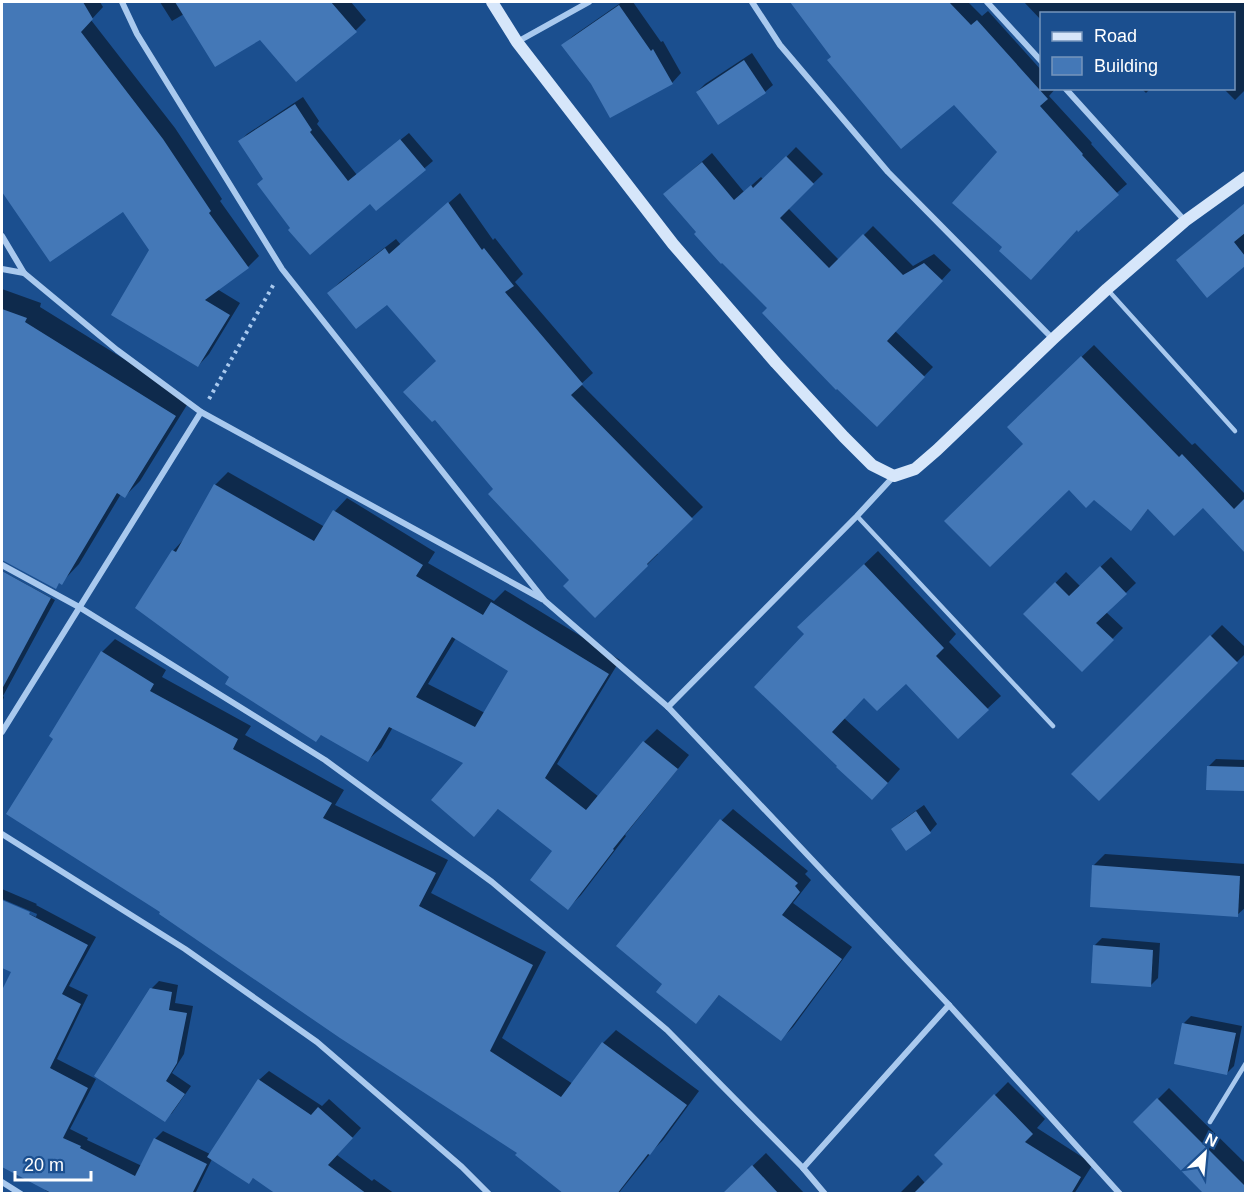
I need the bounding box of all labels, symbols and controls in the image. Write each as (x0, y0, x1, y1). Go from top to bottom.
legend (1040, 12, 1235, 90)
text: Road (1094, 26, 1137, 46)
text: Building (1094, 56, 1158, 76)
north arrow (1175, 1123, 1235, 1183)
text: N (1202, 1130, 1220, 1150)
scale bar (15, 1144, 92, 1182)
text: 20 m (24, 1155, 64, 1175)

